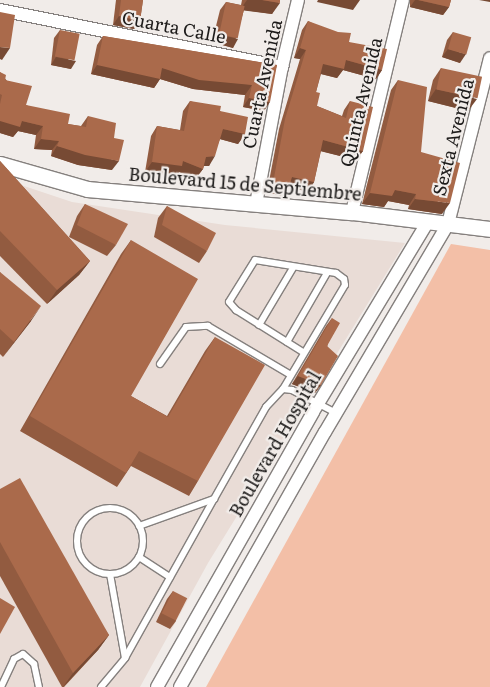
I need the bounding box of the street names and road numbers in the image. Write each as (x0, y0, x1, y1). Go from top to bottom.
street label: Cuarta Calle (120, 6, 228, 48)
street label: Cuarta Avenida (238, 17, 286, 151)
street label: Quinta Avenida (336, 35, 386, 169)
street label: Sexta Avenida (428, 76, 478, 198)
street label: Boulevard 15 de Septiembre (128, 163, 362, 205)
street label: Boulevard Hospital (225, 367, 325, 521)

